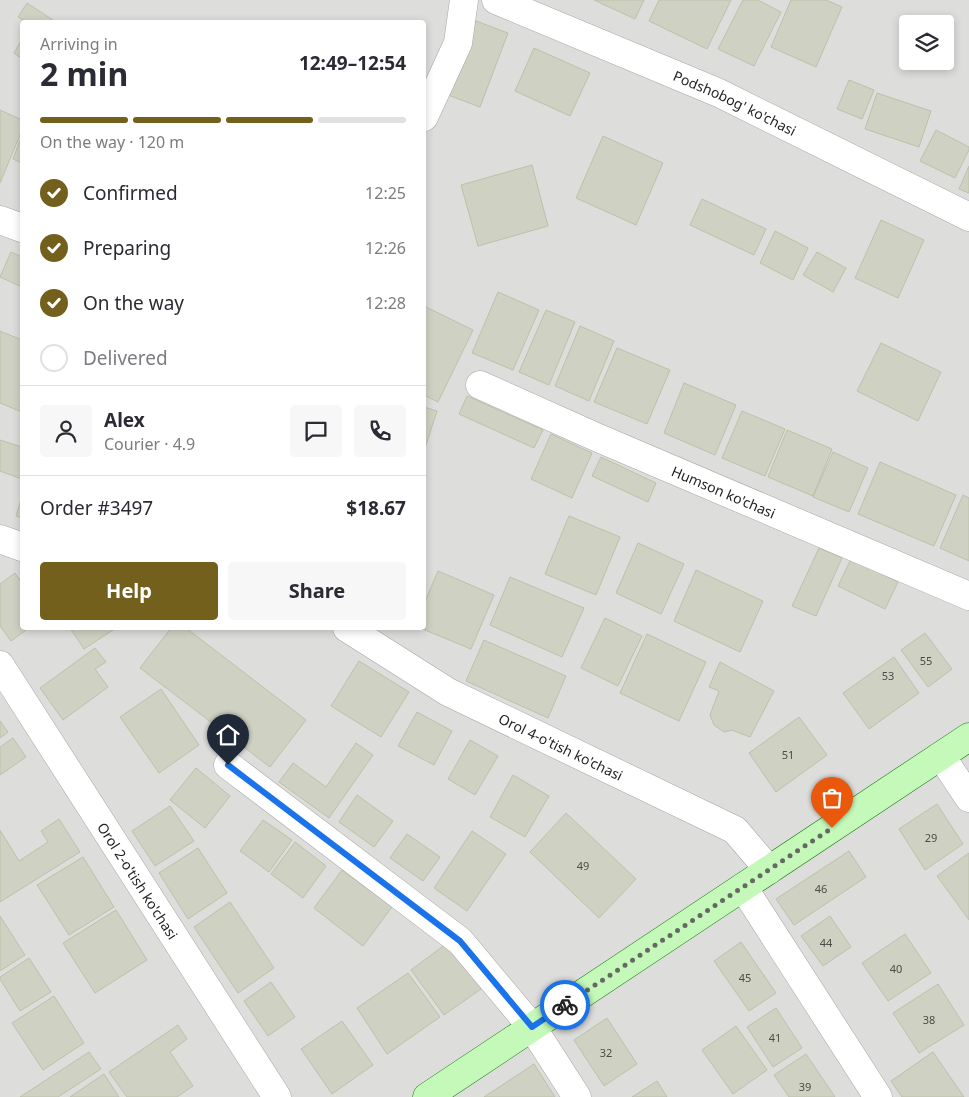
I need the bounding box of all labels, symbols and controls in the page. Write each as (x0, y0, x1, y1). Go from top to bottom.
map controls (899, 15, 954, 70)
button: layers (899, 15, 954, 70)
text: Arriving in (40, 33, 118, 55)
text: 12:49–12:54 (299, 50, 406, 76)
text: 2 min (40, 52, 128, 95)
street label: Podshobog' ko'chasi (671, 66, 800, 139)
text: On the way · 120 m (40, 131, 184, 153)
icon: check (40, 179, 68, 207)
text: Confirmed (83, 180, 178, 206)
text: 12:25 (365, 182, 406, 204)
icon: check (40, 234, 68, 262)
text: Preparing (83, 235, 171, 261)
text: 12:26 (365, 237, 406, 259)
icon: check (40, 289, 68, 317)
text: On the way (83, 290, 184, 316)
text: 12:28 (365, 292, 406, 314)
text: Delivered (83, 345, 168, 371)
button: person (40, 405, 92, 457)
button: chat (290, 405, 342, 457)
button: phone (354, 405, 406, 457)
text: Alex (104, 407, 145, 433)
text: Courier · 4.9 (104, 433, 195, 455)
street label: Humson ko'chasi (669, 461, 779, 522)
text: Order #3497 (40, 495, 153, 521)
text: $18.67 (346, 495, 406, 521)
button: Help (40, 562, 218, 620)
button: Share (228, 562, 406, 620)
house number: 55 (920, 653, 932, 668)
house number: 53 (882, 668, 894, 683)
street label: Orol 4-o'tish ko'chasi (496, 708, 626, 784)
pin (207, 714, 249, 765)
icon: home (214, 721, 242, 749)
house number: 51 (782, 747, 794, 762)
pin (811, 777, 853, 828)
icon: bag (818, 784, 846, 812)
street label: Orol 2-o'tish ko'chasi (94, 818, 183, 943)
house number: 29 (925, 830, 937, 845)
house number: 49 (577, 858, 589, 873)
house number: 46 (815, 881, 827, 896)
house number: 44 (820, 935, 833, 950)
house number: 40 (890, 961, 902, 976)
house number: 45 (739, 970, 751, 985)
courier (540, 980, 590, 1030)
icon: bike (551, 991, 579, 1019)
house number: 38 (923, 1012, 935, 1027)
house number: 41 (769, 1030, 781, 1045)
house number: 32 (600, 1045, 612, 1060)
house number: 39 (799, 1079, 811, 1094)

